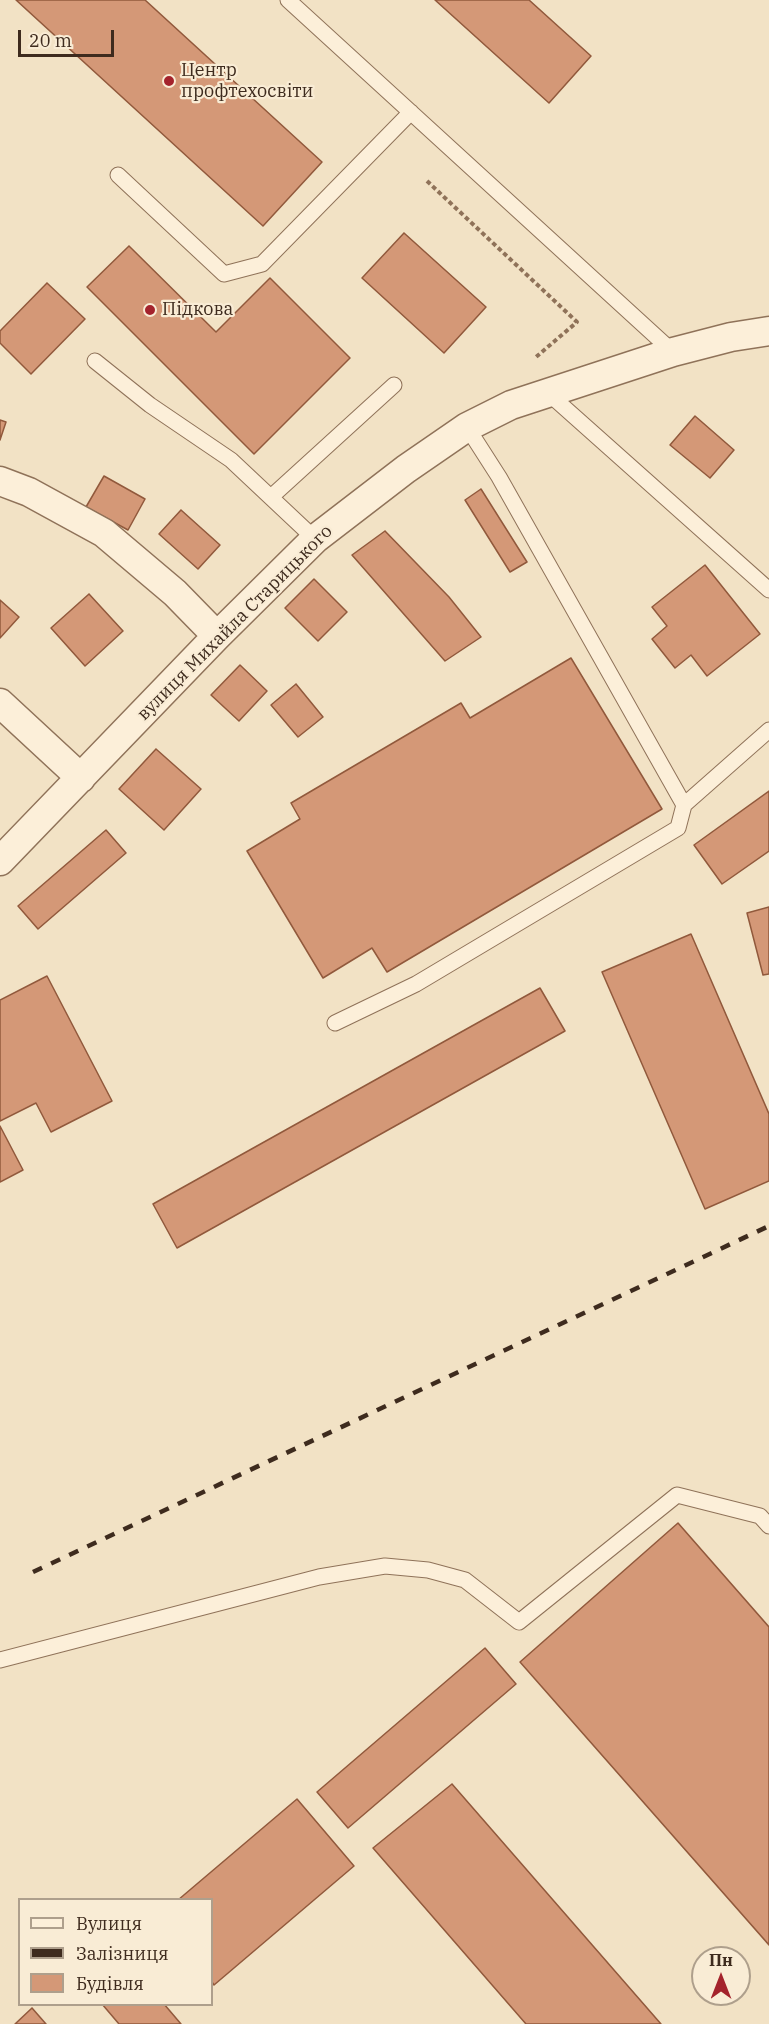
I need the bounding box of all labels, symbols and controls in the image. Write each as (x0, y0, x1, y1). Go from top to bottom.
scale bar (21, 18, 117, 56)
text: 20 m (29, 29, 72, 52)
place label: Центр профтехосвіти (181, 60, 313, 103)
marker: Центр профтехосвіти (162, 74, 176, 88)
place label: Підкова (162, 299, 233, 321)
marker: Підкова (143, 303, 157, 317)
street label: вулиця Михайла Старицького (133, 521, 337, 725)
legend (18, 1898, 213, 2006)
text: Вулиця (76, 1912, 142, 1935)
text: Залізниця (76, 1942, 169, 1965)
north arrow (691, 1946, 751, 2006)
text: Пн (709, 1950, 733, 1970)
text: Будівля (76, 1972, 144, 1995)

